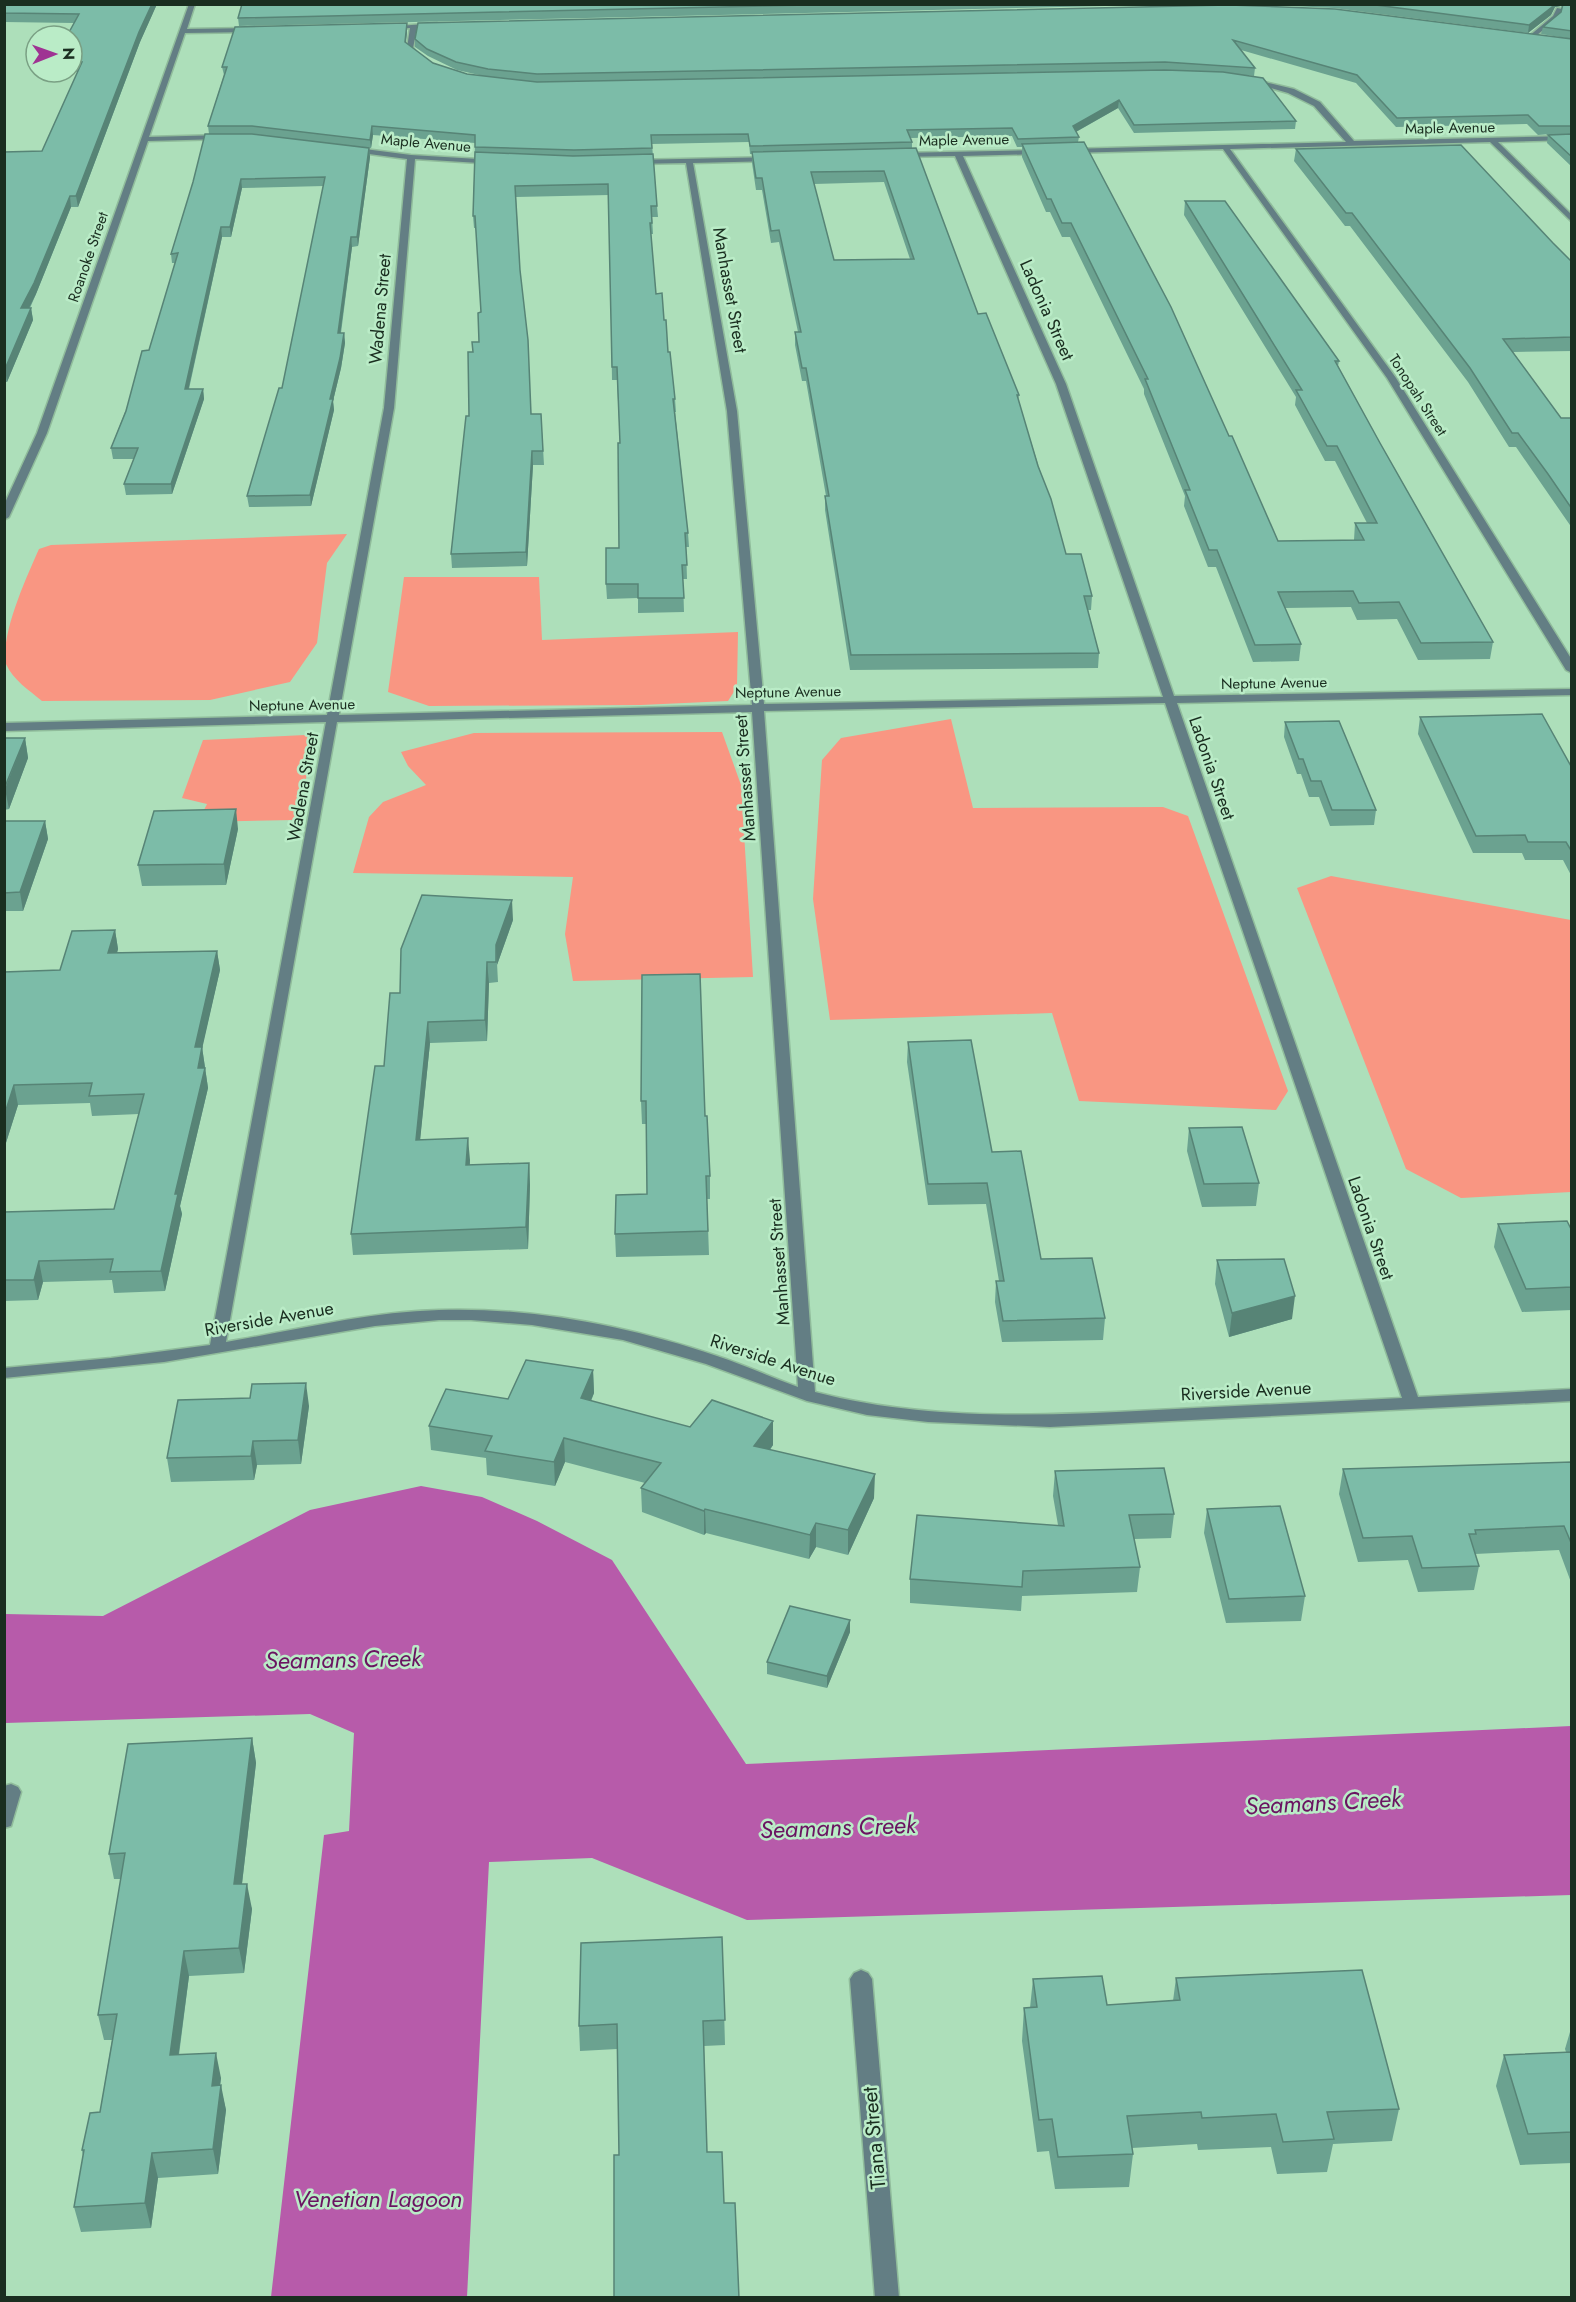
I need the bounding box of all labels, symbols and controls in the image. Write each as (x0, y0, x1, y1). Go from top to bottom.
north arrow (24, 24, 84, 84)
text: N (57, 47, 80, 60)
street label: Maple Avenue (1405, 116, 1496, 140)
street label: Maple Avenue (380, 128, 472, 158)
street label: Maple Avenue (919, 128, 1010, 152)
street label: Roanoke Street (62, 208, 114, 305)
street label: Manhasset Street (706, 225, 754, 356)
street label: Wadena Street (362, 252, 398, 365)
street label: Ladonia Street (1013, 255, 1081, 365)
street label: Tonopah Street (1383, 350, 1453, 441)
street label: Neptune Avenue (1221, 671, 1328, 695)
street label: Neptune Avenue (735, 680, 842, 704)
street label: Neptune Avenue (249, 693, 356, 717)
street label: Manhasset Street (728, 713, 762, 842)
street label: Ladonia Street (1182, 713, 1242, 824)
street label: Wadena Street (281, 730, 326, 844)
street label: Ladonia Street (1341, 1173, 1401, 1284)
street label: Manhasset Street (762, 1197, 796, 1326)
street label: Riverside Avenue (202, 1295, 336, 1343)
street label: Riverside Avenue (707, 1327, 839, 1393)
street label: Riverside Avenue (1180, 1375, 1312, 1407)
water label: Seamans Creek (265, 1640, 423, 1678)
water label: Seamans Creek (1244, 1780, 1404, 1824)
water label: Seamans Creek (759, 1807, 918, 1847)
street label: Tiana Street (855, 2085, 893, 2191)
water label: Venetian Lagoon (294, 2181, 462, 2216)

